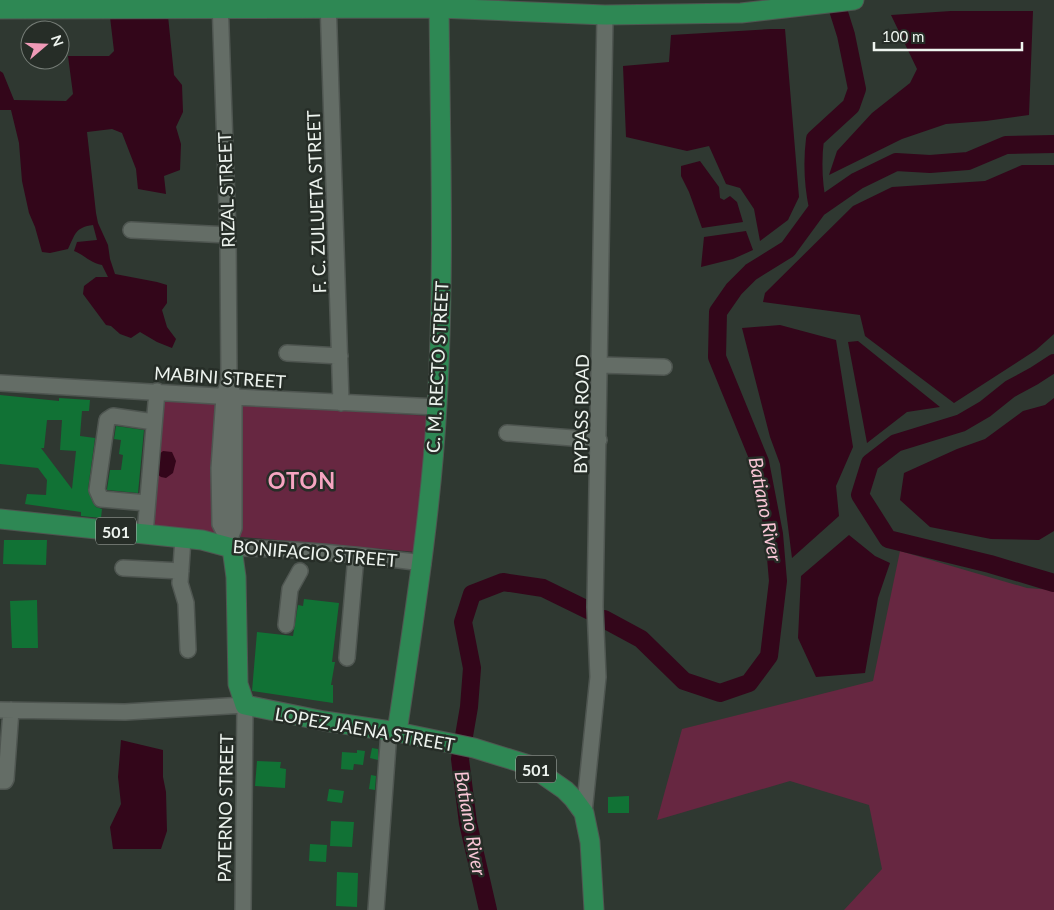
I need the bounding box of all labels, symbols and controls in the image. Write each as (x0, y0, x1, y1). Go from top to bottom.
north arrow (20, 20, 70, 70)
scale bar (874, 20, 1022, 52)
text: 100 m (882, 27, 924, 45)
text: N (48, 33, 68, 48)
street label: F. C. ZULUETA STREET (302, 110, 330, 294)
street label: RIZAL STREET (213, 131, 239, 248)
street label: C. M. RECTO STREET (422, 280, 453, 453)
street label: BYPASS ROAD (569, 354, 593, 474)
street label: MABINI STREET (153, 361, 287, 393)
water label: Batiano River (745, 455, 787, 564)
district label: OTON (268, 467, 336, 494)
road number: 501 (96, 518, 136, 544)
street label: BONIFACIO STREET (232, 535, 399, 571)
street label: LOPEZ JAENA STREET (273, 702, 457, 756)
street label: PATERNO STREET (213, 733, 237, 883)
road number: 501 (516, 756, 556, 782)
water label: Batiano River (450, 769, 492, 878)

